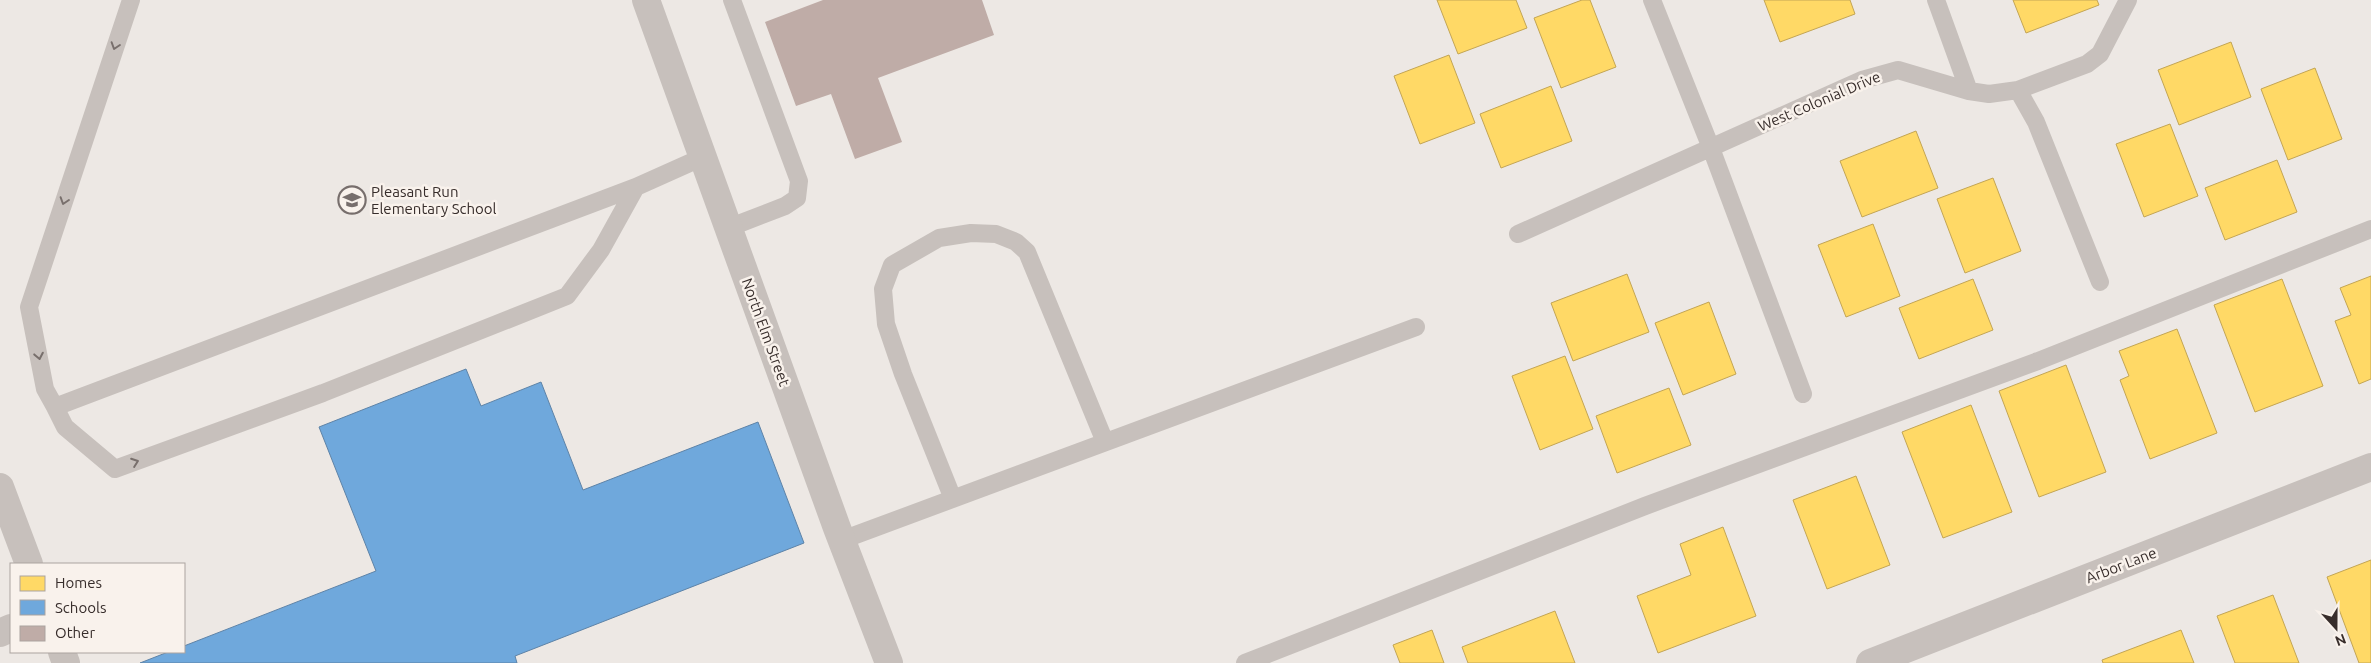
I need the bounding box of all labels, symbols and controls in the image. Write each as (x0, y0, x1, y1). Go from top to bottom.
one-way arrow (111, 42, 121, 50)
street label: West Colonial Drive (1755, 68, 1883, 134)
place label: Pleasant Run Elementary School (371, 183, 497, 217)
school or university icon: Pleasant Run Elementary School (337, 185, 367, 215)
one-way arrow (60, 196, 70, 204)
street label: North Elm Street (739, 276, 793, 388)
one-way arrow (33, 352, 43, 361)
one-way arrow (130, 458, 139, 468)
street label: Arbor Lane (2083, 544, 2159, 586)
legend (10, 563, 185, 653)
text: Homes (55, 574, 102, 591)
text: Schools (55, 599, 106, 616)
north arrow (2311, 603, 2361, 653)
text: Other (55, 624, 95, 641)
text: N (2333, 631, 2348, 649)

